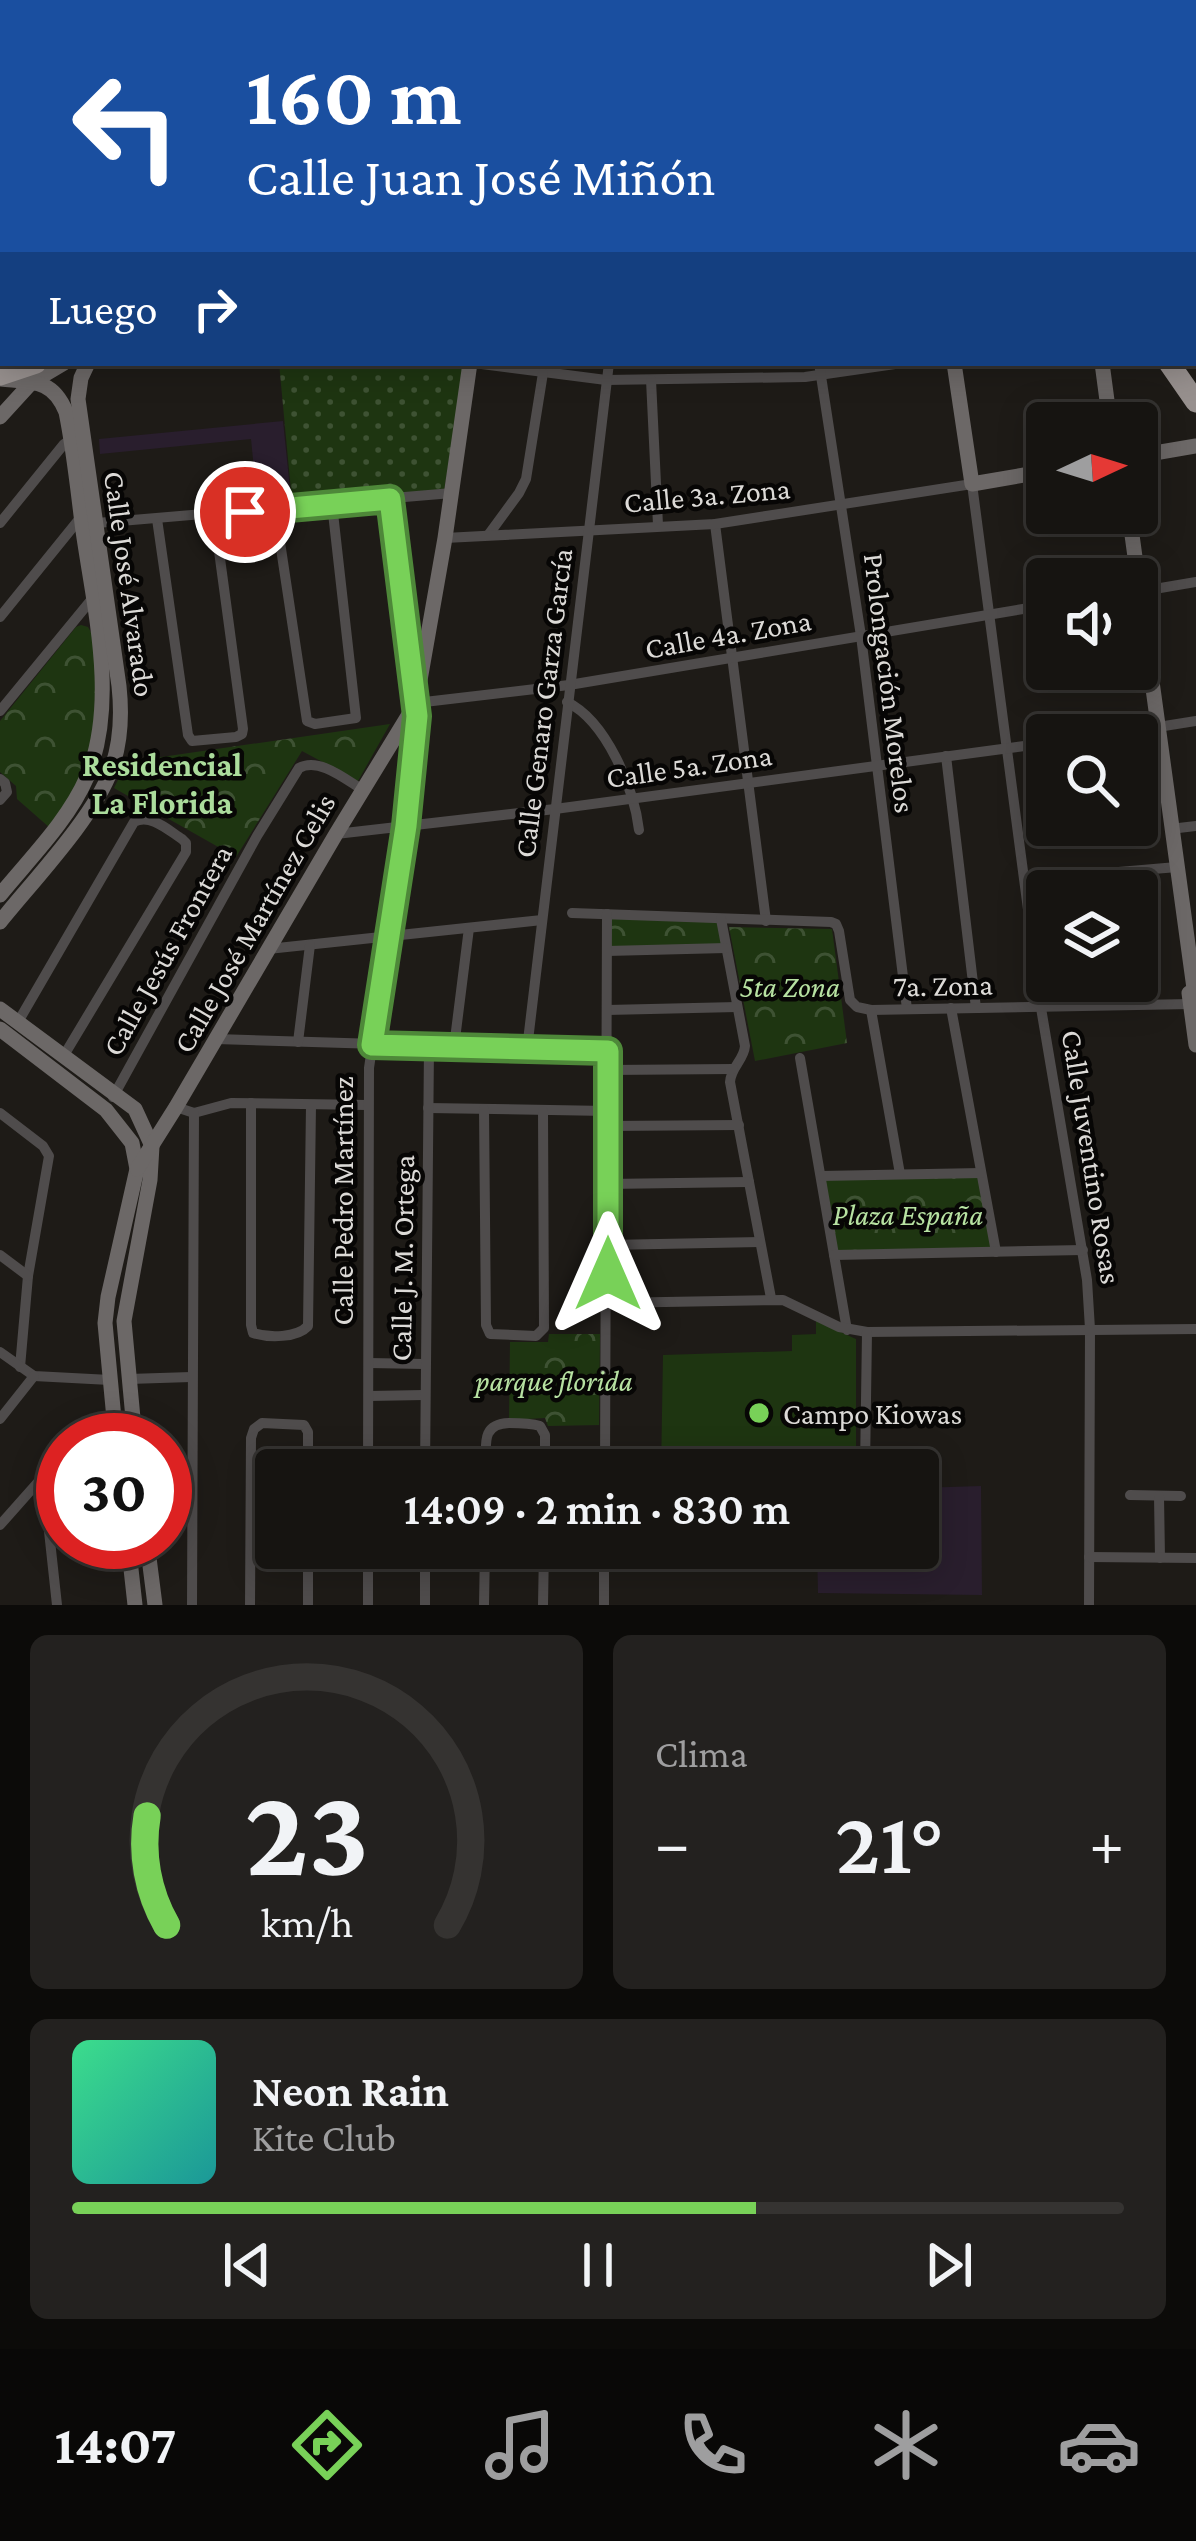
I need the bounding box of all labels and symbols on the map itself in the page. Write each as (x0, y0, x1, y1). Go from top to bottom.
north arrow (1026, 402, 1158, 534)
pin (194, 461, 296, 563)
street label: Calle José Alvarado (98, 469, 162, 699)
street label: Calle 3a. Zona (622, 471, 792, 519)
street label: Calle Genaro Garza García (508, 546, 578, 860)
street label: Prolongación Morelos (857, 551, 922, 815)
street label: Calle 4a. Zona (642, 603, 814, 665)
street label: Calle 5a. Zona (604, 738, 774, 794)
district label: Residencial La Florida (82, 746, 243, 821)
street label: Calle José Martínez Celis (166, 788, 342, 1058)
street label: Calle Jesús Frontera (95, 839, 239, 1061)
street label: 7a. Zona (893, 968, 993, 1002)
park label: 5ta Zona (740, 970, 840, 1003)
street label: Calle Juventino Rosas (1056, 1028, 1128, 1286)
street label: Calle Pedro Martínez (326, 1076, 359, 1326)
street label: Calle J. M. Ortega (384, 1154, 421, 1362)
park label: Plaza España (833, 1198, 983, 1232)
position arrow (545, 1211, 671, 1337)
park label: parque florida (473, 1364, 633, 1398)
place label: Campo Kiowas (783, 1397, 962, 1431)
marker: Campo Kiowas (746, 1400, 772, 1426)
speed limit sign: 30 (36, 1413, 192, 1569)

